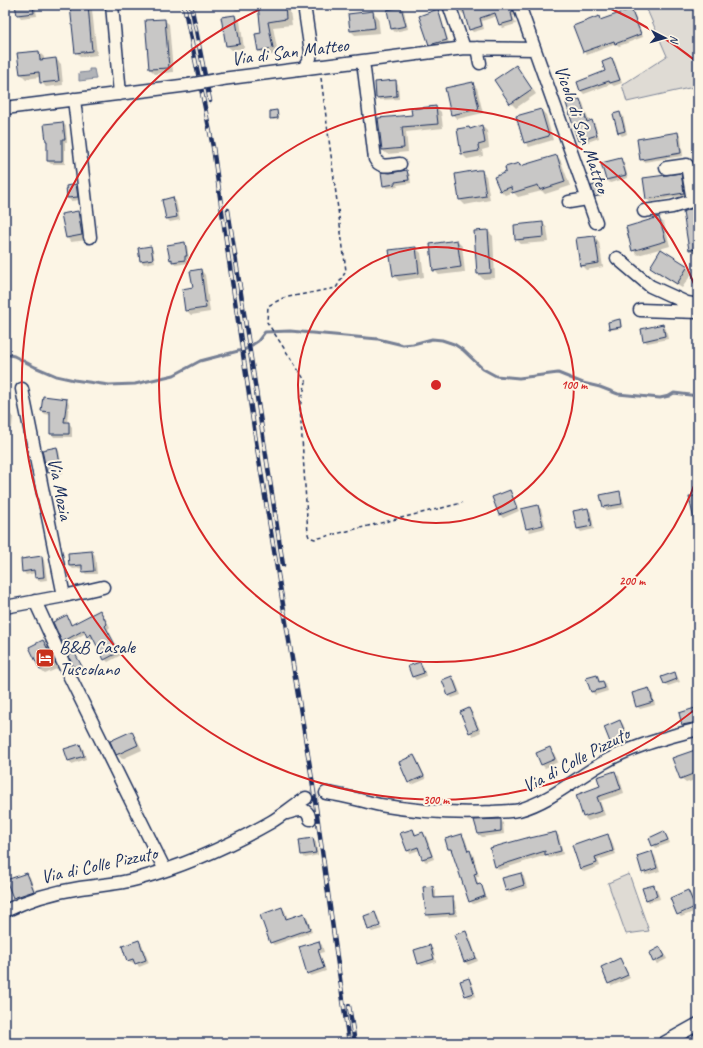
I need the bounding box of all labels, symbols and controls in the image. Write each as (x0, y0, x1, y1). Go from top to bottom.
north arrow (645, 18, 685, 58)
street label: Via di San Matteo (230, 33, 351, 71)
text: N (667, 35, 682, 45)
street label: Vicolo di San Matteo (549, 62, 616, 198)
text: 100 m (561, 377, 588, 393)
centre of rings (429, 378, 443, 392)
street label: Via Mozia (42, 456, 78, 523)
text: 200 m (619, 573, 646, 589)
place label: B&B Casale Tuscolano (59, 635, 137, 681)
hotel icon: B&B Casale Tuscolano (34, 647, 56, 669)
street label: Via di Colle Pizzuto (518, 721, 636, 798)
text: 300 m (423, 792, 450, 808)
street label: Via di Colle Pizzuto (39, 841, 161, 889)

